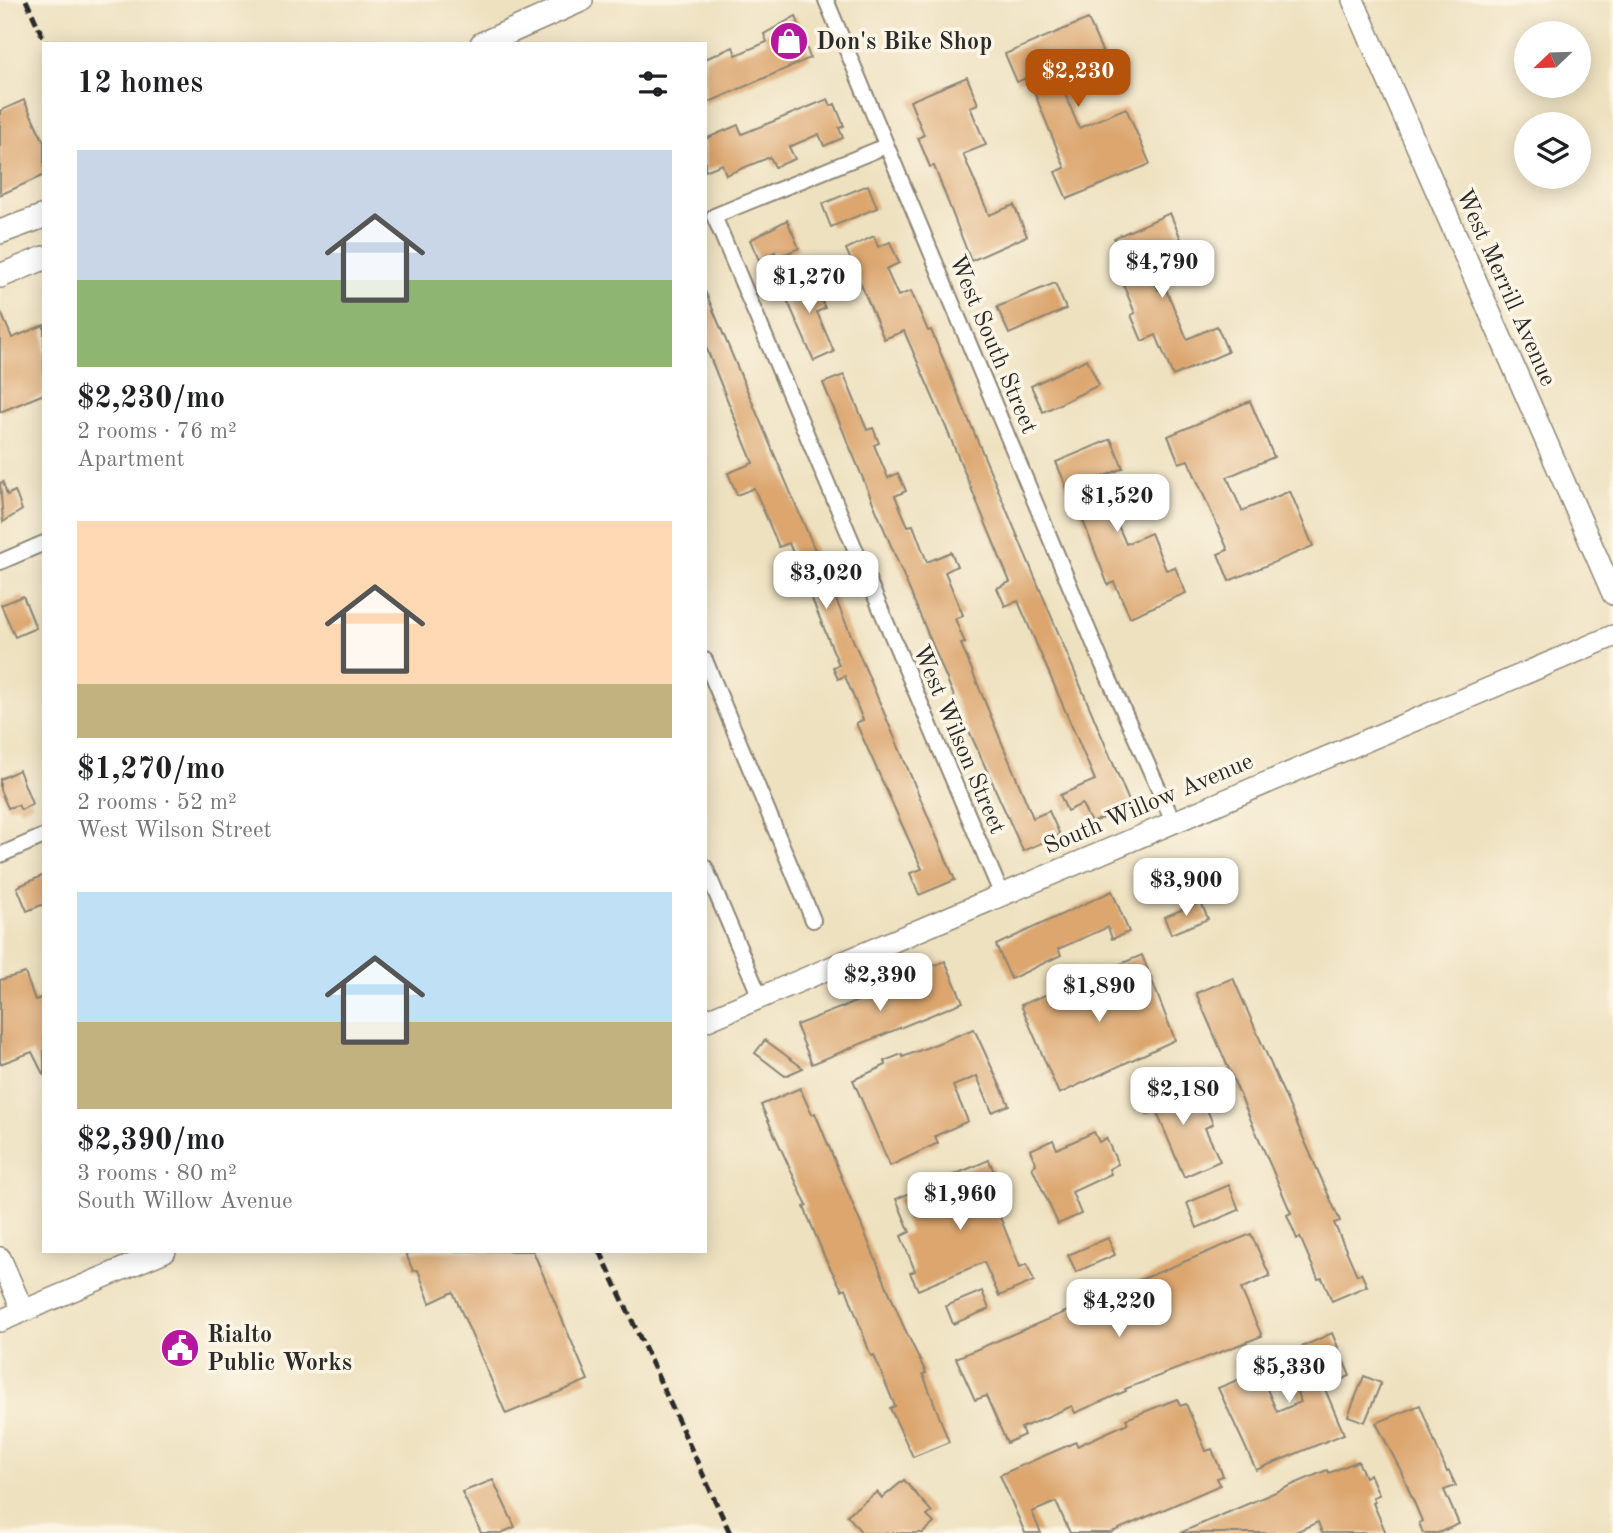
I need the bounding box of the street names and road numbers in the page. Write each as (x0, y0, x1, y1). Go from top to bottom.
street label: West Merrill Avenue (1451, 186, 1559, 390)
street label: West South Street (944, 252, 1041, 438)
street label: West Wilson Street (907, 642, 1009, 838)
street label: South Willow Avenue (1041, 750, 1257, 860)

